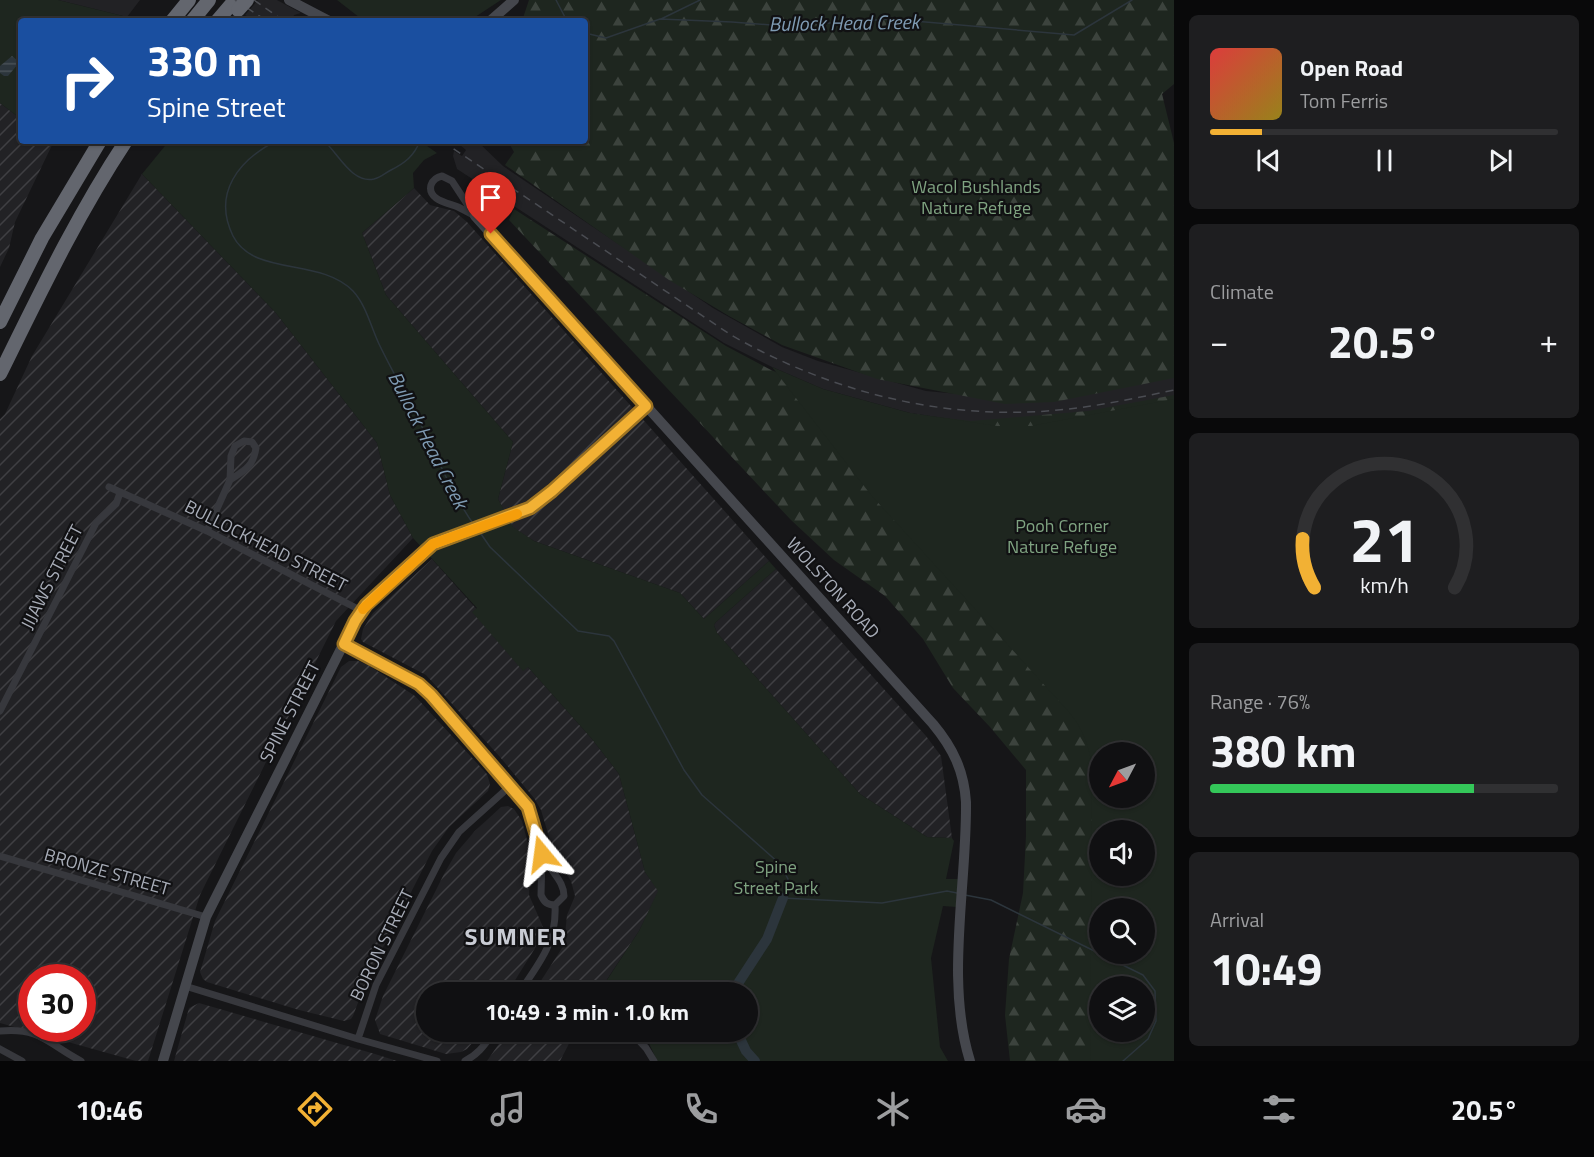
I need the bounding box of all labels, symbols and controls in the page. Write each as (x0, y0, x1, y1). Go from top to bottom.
water label: Bullock Head Creek (768, 6, 922, 39)
text: 330 m (147, 28, 262, 92)
icon: right (48, 42, 126, 120)
text: Open Road (1300, 51, 1403, 85)
text: Tom Ferris (1300, 85, 1388, 116)
text: Spine Street (147, 86, 285, 127)
icon: previous (1252, 144, 1285, 177)
icon: pause (1368, 144, 1401, 177)
icon: next (1484, 144, 1517, 177)
pin (465, 172, 516, 234)
park label: Wacol Bushlands Nature Refuge (911, 173, 1041, 221)
icon: arrive (474, 181, 507, 214)
text: Climate (1210, 276, 1274, 307)
text: 20.5° (1328, 307, 1440, 375)
text: − (1210, 316, 1228, 366)
text: + (1540, 316, 1558, 366)
water label: Bullock Head Creek (380, 365, 477, 516)
text: 21 (1349, 491, 1419, 586)
street label: BULLOCKHEAD STREET (180, 493, 353, 599)
park label: Pooh Corner Nature Refuge (1007, 512, 1117, 560)
street label: JIJAWS STREET (14, 519, 90, 634)
street label: WOLSTON ROAD (780, 531, 886, 644)
text: km/h (1360, 569, 1408, 601)
street label: SPINE STREET (252, 656, 327, 767)
text: Range · 76% (1210, 686, 1310, 717)
text: 380 km (1210, 716, 1356, 784)
north arrow (1089, 742, 1155, 808)
map controls (1089, 742, 1155, 1042)
button: sound (1089, 820, 1155, 886)
position arrow (510, 822, 574, 886)
street label: BRONZE STREET (41, 841, 174, 902)
park label: Spine Street Park (734, 853, 819, 901)
street label: BORON STREET (343, 884, 421, 1005)
button: search (1089, 898, 1155, 964)
text: Arrival (1210, 904, 1264, 935)
district label: SUMNER (464, 918, 568, 954)
text: 10:49 (1210, 934, 1322, 1002)
speed limit sign: 30 (18, 964, 96, 1042)
button: layers (1089, 976, 1155, 1042)
text: 10:49 · 3 min · 1.0 km (485, 995, 689, 1029)
icon: directions (294, 1088, 336, 1130)
icon: music (487, 1088, 529, 1130)
icon: phone (680, 1088, 722, 1130)
icon: climate (872, 1088, 914, 1130)
icon: car (1065, 1088, 1107, 1130)
icon: filters (1258, 1088, 1300, 1130)
text: 10:46 (75, 1089, 143, 1130)
text: 20.5° (1451, 1089, 1518, 1130)

